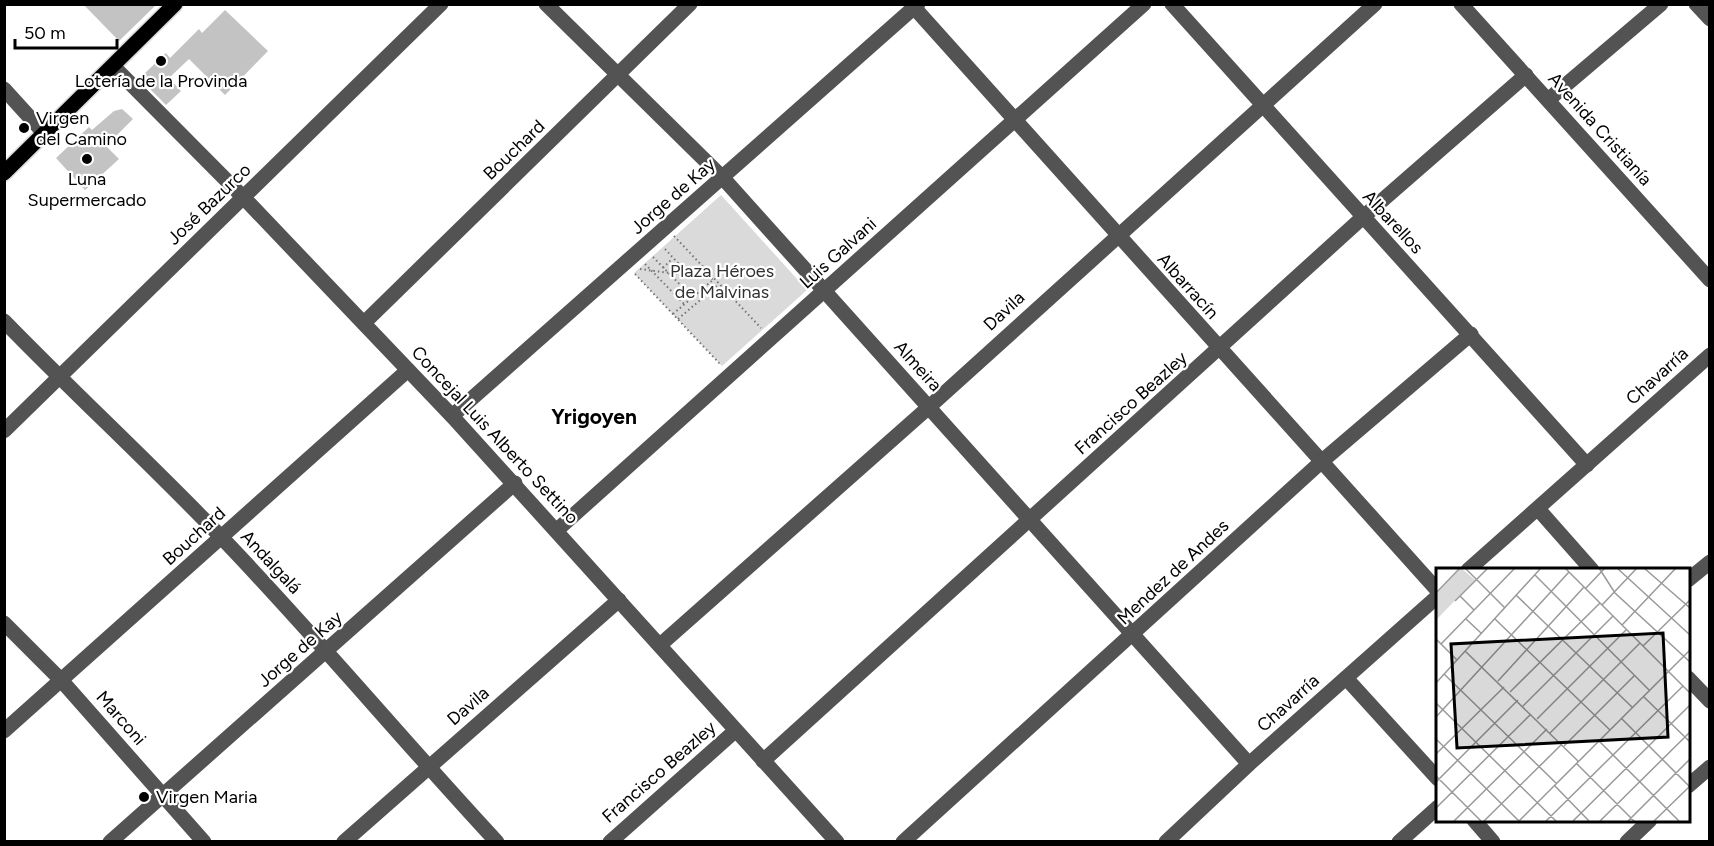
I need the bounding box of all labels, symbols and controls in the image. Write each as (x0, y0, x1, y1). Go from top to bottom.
scale bar (15, 12, 117, 50)
text: 50 m (24, 22, 66, 44)
marker: Lotería de la Provinda (154, 54, 168, 68)
street label: Avenida Cristianía (1543, 68, 1657, 190)
place label: Lotería de la Provinda (75, 70, 247, 92)
place label: Virgen del Camino (36, 107, 127, 150)
street label: Bouchard (479, 115, 549, 185)
marker: Virgen del Camino (17, 121, 31, 135)
marker: Luna Supermercado (80, 152, 94, 166)
street label: Jorge de Kay (626, 153, 720, 239)
street label: José Bazurco (163, 159, 255, 249)
place label: Luna Supermercado (28, 168, 146, 211)
street label: Albarellos (1358, 186, 1428, 258)
street label: Luis Galvani (795, 213, 881, 293)
street label: Albarracín (1153, 248, 1223, 324)
park label: Plaza Héroes de Malvinas (670, 260, 774, 303)
street label: Davila (979, 287, 1029, 335)
street label: Almeira (890, 336, 946, 396)
street label: Concejal Luis Alberto Settino (407, 341, 583, 529)
street label: Chavarría (1621, 342, 1693, 410)
street label: Francisco Beazley (1070, 346, 1192, 459)
district label: Yrigoyen (551, 404, 637, 429)
street label: Bouchard (158, 502, 230, 570)
street label: Mendez de Andes (1113, 515, 1233, 629)
street label: Andalgalá (236, 526, 306, 598)
inset map (1436, 568, 1690, 822)
street label: Jorge de Kay (253, 606, 347, 692)
street label: Chavarría (1252, 669, 1324, 737)
street label: Davila (443, 682, 493, 730)
street label: Marconi (91, 686, 151, 750)
street label: Francisco Beazley (598, 716, 721, 827)
place label: Virgen Maria (156, 786, 257, 808)
marker: Virgen Maria (137, 790, 151, 804)

